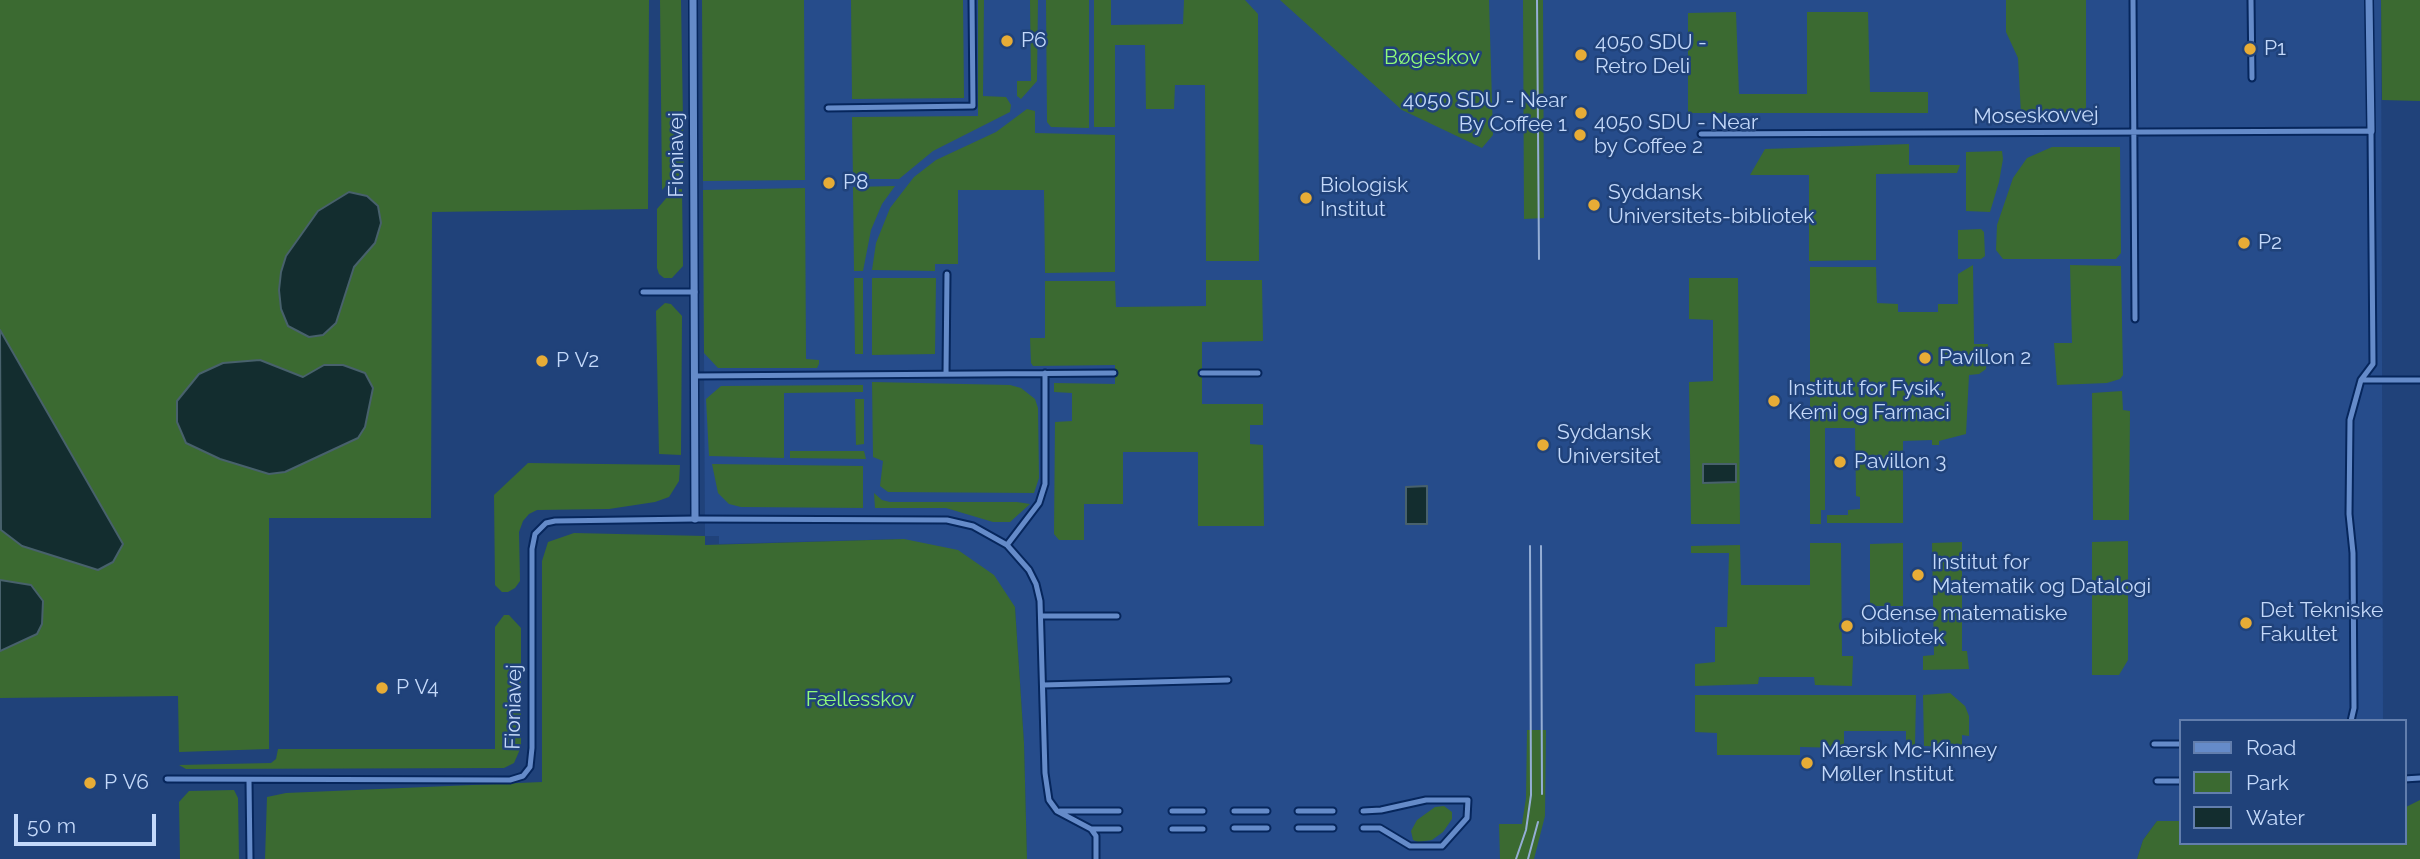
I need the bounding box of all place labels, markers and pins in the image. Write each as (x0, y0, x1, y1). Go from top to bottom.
place label: P6 (1021, 28, 1047, 54)
place label: 4050 SDU - Retro Deli (1595, 30, 1707, 80)
marker: P6 (999, 33, 1015, 49)
place label: P1 (2264, 36, 2286, 62)
marker: P1 (2242, 41, 2258, 57)
marker: 4050 SDU - Retro Deli (1573, 47, 1589, 63)
place label: 4050 SDU - Near By Coffee 1 (1403, 88, 1567, 138)
marker: 4050 SDU - Near By Coffee 1 (1573, 105, 1589, 121)
place label: 4050 SDU - Near by Coffee 2 (1594, 110, 1758, 160)
marker: 4050 SDU - Near by Coffee 2 (1572, 127, 1588, 143)
place label: P8 (843, 170, 869, 196)
place label: Biologisk Institut (1320, 173, 1408, 223)
marker: P8 (821, 175, 837, 191)
place label: Syddansk Universitets-bibliotek (1608, 180, 1814, 230)
marker: Biologisk Institut (1298, 190, 1314, 206)
marker: Syddansk Universitets-bibliotek (1586, 197, 1602, 213)
place label: P2 (2258, 230, 2282, 256)
marker: P2 (2236, 235, 2252, 251)
place label: Pavillon 2 (1939, 345, 2031, 371)
place label: P V2 (556, 348, 599, 374)
marker: Pavillon 2 (1917, 350, 1933, 366)
marker: P V2 (534, 353, 550, 369)
place label: Institut for Fysik, Kemi og Farmaci (1788, 376, 1950, 426)
marker: Institut for Fysik, Kemi og Farmaci (1766, 393, 1782, 409)
place label: Syddansk Universitet (1557, 420, 1661, 470)
marker: Syddansk Universitet (1535, 437, 1551, 453)
place label: Pavillon 3 (1854, 449, 1947, 475)
marker: Pavillon 3 (1832, 454, 1848, 470)
place label: Institut for Matematik og Datalogi (1932, 550, 2151, 600)
marker: Institut for Matematik og Datalogi (1910, 567, 1926, 583)
place label: Det Tekniske Fakultet (2260, 598, 2383, 648)
place label: Odense matematiske bibliotek (1861, 601, 2067, 651)
marker: Det Tekniske Fakultet (2238, 615, 2254, 631)
marker: Odense matematiske bibliotek (1839, 618, 1855, 634)
place label: P V4 (396, 675, 439, 701)
marker: P V4 (374, 680, 390, 696)
place label: Mærsk Mc-Kinney Møller Institut (1821, 738, 1997, 788)
marker: Mærsk Mc-Kinney Møller Institut (1799, 755, 1815, 771)
place label: P V6 (104, 770, 149, 796)
marker: P V6 (82, 775, 98, 791)

